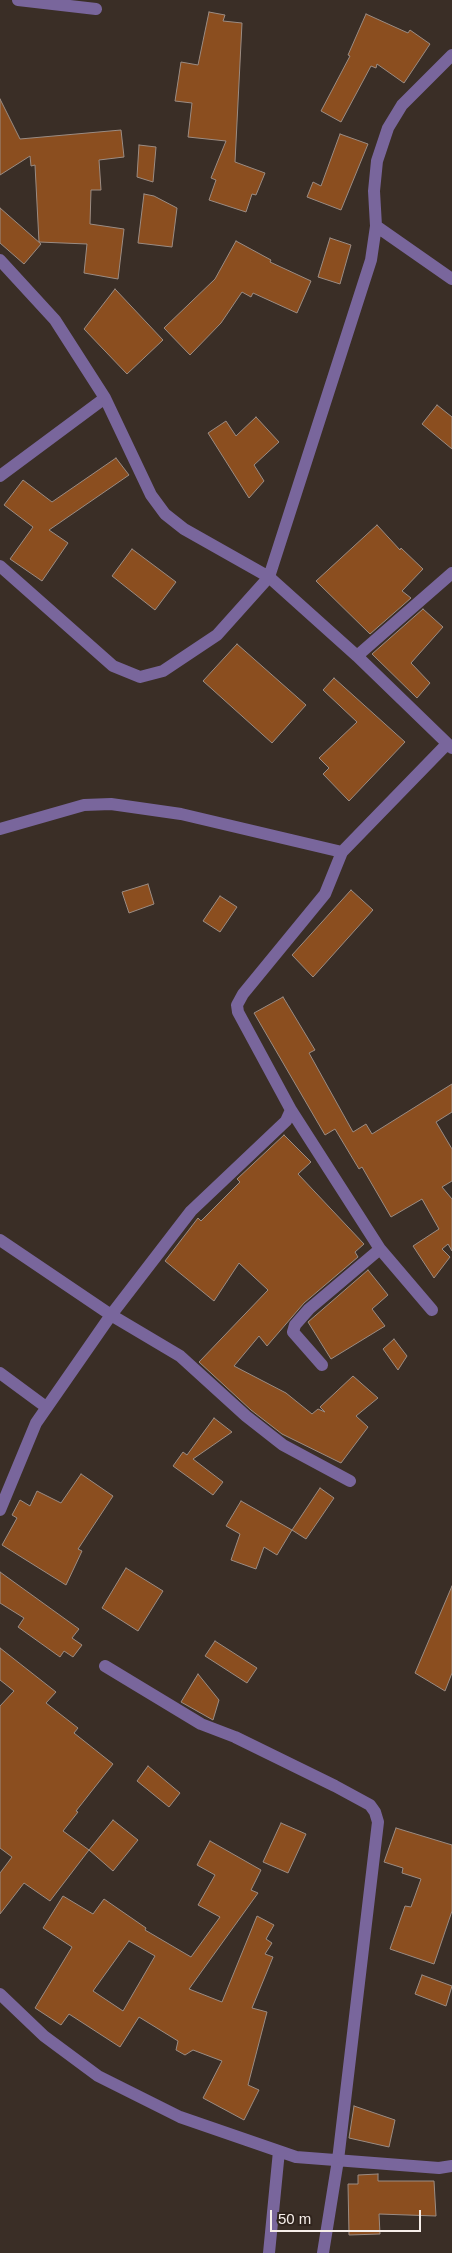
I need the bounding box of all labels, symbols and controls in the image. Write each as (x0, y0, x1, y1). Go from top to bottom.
scale bar (272, 2200, 423, 2232)
text: 50 m (278, 2210, 311, 2227)

